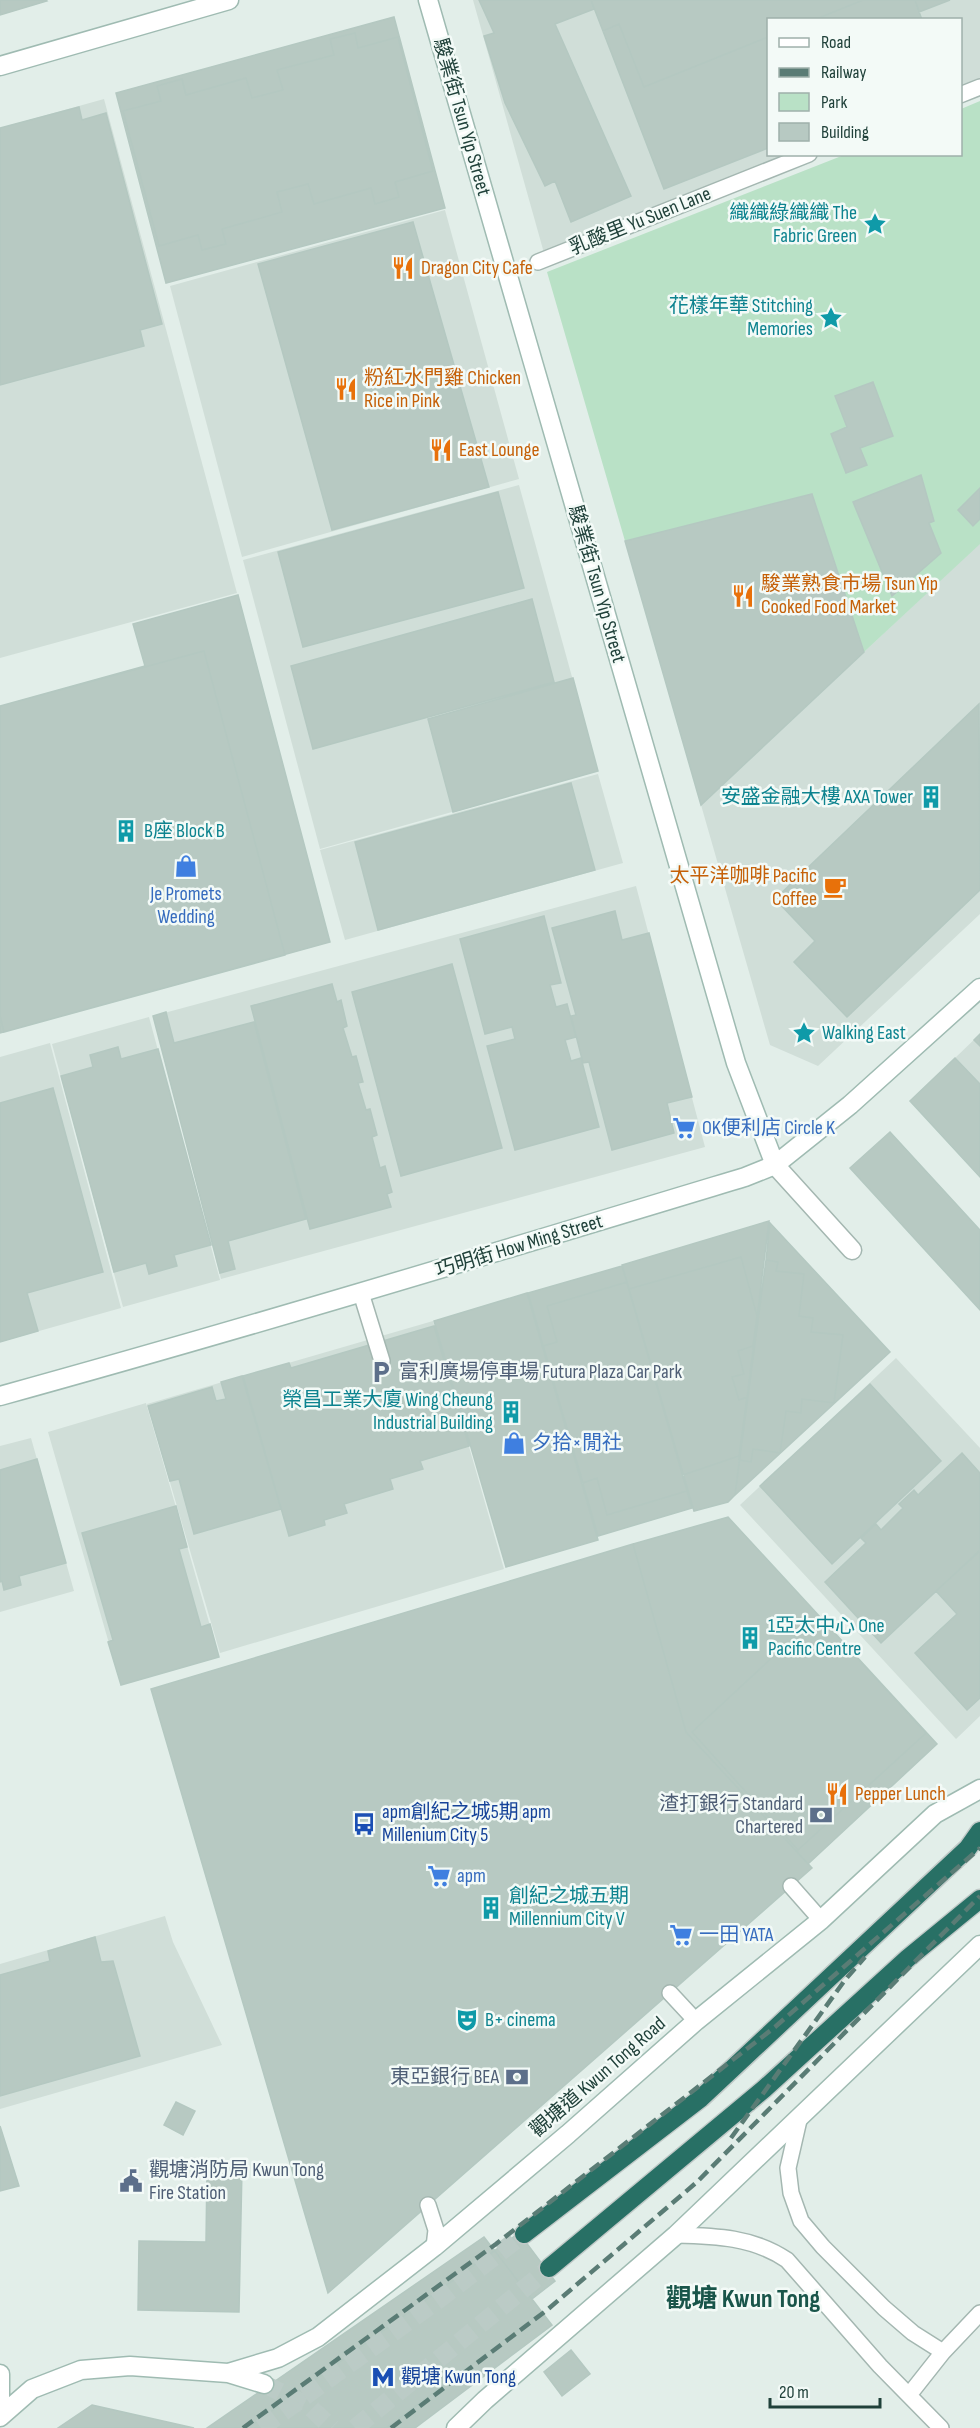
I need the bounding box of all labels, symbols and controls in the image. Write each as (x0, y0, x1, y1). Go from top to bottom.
legend (767, 18, 962, 156)
text: Road (821, 32, 851, 53)
street label: 駿業街 Tsun Yip Street (428, 36, 496, 198)
text: Railway (821, 62, 866, 83)
text: Park (821, 92, 847, 113)
text: Building (821, 122, 869, 143)
street label: 乳酸里 Yu Suen Lane (566, 182, 714, 260)
place label: 織織綠織織 The Fabric Green (729, 201, 857, 248)
place icon: 織織綠織織 The Fabric Green (862, 211, 888, 237)
restaurant icon: Dragon City Cafe (390, 255, 416, 281)
place label: Dragon City Cafe (421, 256, 533, 280)
place label: 花樣年華 Stitching Memories (669, 294, 813, 341)
place icon: 花樣年華 Stitching Memories (818, 305, 844, 331)
place label: 粉紅水門雞 Chicken Rice in Pink (364, 366, 521, 413)
restaurant icon: 粉紅水門雞 Chicken Rice in Pink (333, 376, 359, 402)
restaurant icon: East Lounge (428, 437, 454, 463)
place label: East Lounge (459, 438, 539, 462)
street label: 駿業街 Tsun Yip Street (563, 503, 631, 665)
place label: 駿業熟食市場 Tsun Yip Cooked Food Market (761, 572, 938, 619)
restaurant icon: 駿業熟食市場 Tsun Yip Cooked Food Market (730, 583, 756, 609)
building icon: 安盛金融大樓 AXA Tower (918, 784, 944, 810)
place label: 安盛金融大樓 AXA Tower (721, 785, 913, 809)
building icon: B座 Block B (113, 818, 139, 844)
place label: B座 Block B (144, 819, 225, 843)
shop icon: Je Promets Wedding (173, 853, 199, 879)
place label: 太平洋咖啡 Pacific Coffee (669, 864, 817, 911)
cafe icon: 太平洋咖啡 Pacific Coffee (822, 874, 848, 900)
place label: Je Promets Wedding (149, 882, 222, 929)
place icon: Walking East (791, 1020, 817, 1046)
place label: Walking East (822, 1021, 906, 1045)
supermarket icon: OK便利店 Circle K (671, 1115, 697, 1141)
place label: OK便利店 Circle K (702, 1116, 835, 1140)
street label: 巧明街 How Ming Street (433, 1209, 605, 1283)
parking icon: 富利廣場停車場 Futura Plaza Car Park (368, 1359, 394, 1385)
place label: 富利廣場停車場 Futura Plaza Car Park (399, 1360, 682, 1384)
place label: 榮昌工業大廈 Wing Cheung Industrial Building (282, 1388, 493, 1435)
building icon: 榮昌工業大廈 Wing Cheung Industrial Building (498, 1399, 524, 1425)
shop icon: 夕拾×閒社 (501, 1430, 527, 1456)
place label: 夕拾×閒社 (532, 1431, 622, 1455)
place label: 1亞太中心 One Pacific Centre (768, 1614, 885, 1661)
building icon: 1亞太中心 One Pacific Centre (737, 1625, 763, 1651)
restaurant icon: Pepper Lunch (824, 1781, 850, 1807)
place label: Pepper Lunch (855, 1782, 946, 1806)
place label: 渣打銀行 Standard Chartered (659, 1792, 803, 1839)
place label: apm創紀之城5期 apm Millenium City 5 (382, 1800, 551, 1847)
bank icon: 渣打銀行 Standard Chartered (808, 1802, 834, 1828)
bus stop icon: apm創紀之城5期 apm Millenium City 5 (351, 1811, 377, 1837)
supermarket icon: apm (426, 1863, 452, 1889)
place label: apm (457, 1864, 486, 1888)
place label: 創紀之城五期 Millennium City V (509, 1884, 629, 1931)
building icon: 創紀之城五期 Millennium City V (478, 1895, 504, 1921)
supermarket icon: 一田 YATA (668, 1922, 694, 1948)
place label: 一田 YATA (699, 1923, 774, 1947)
theatre icon: B+ cinema (454, 2007, 480, 2033)
place label: B+ cinema (485, 2008, 556, 2032)
street label: 觀塘道 Kwun Tong Road (525, 2012, 671, 2142)
bank icon: 東亞銀行 BEA (504, 2064, 530, 2090)
place label: 東亞銀行 BEA (390, 2065, 499, 2089)
place label: 觀塘消防局 Kwun Tong Fire Station (149, 2158, 324, 2205)
public building icon: 觀塘消防局 Kwun Tong Fire Station (118, 2168, 144, 2194)
district label: 觀塘 Kwun Tong (666, 2284, 820, 2315)
metro station icon: 觀塘 Kwun Tong (370, 2364, 396, 2390)
place label: 觀塘 Kwun Tong (401, 2365, 516, 2389)
scale bar (770, 2371, 880, 2409)
text: 20 m (779, 2382, 809, 2403)

